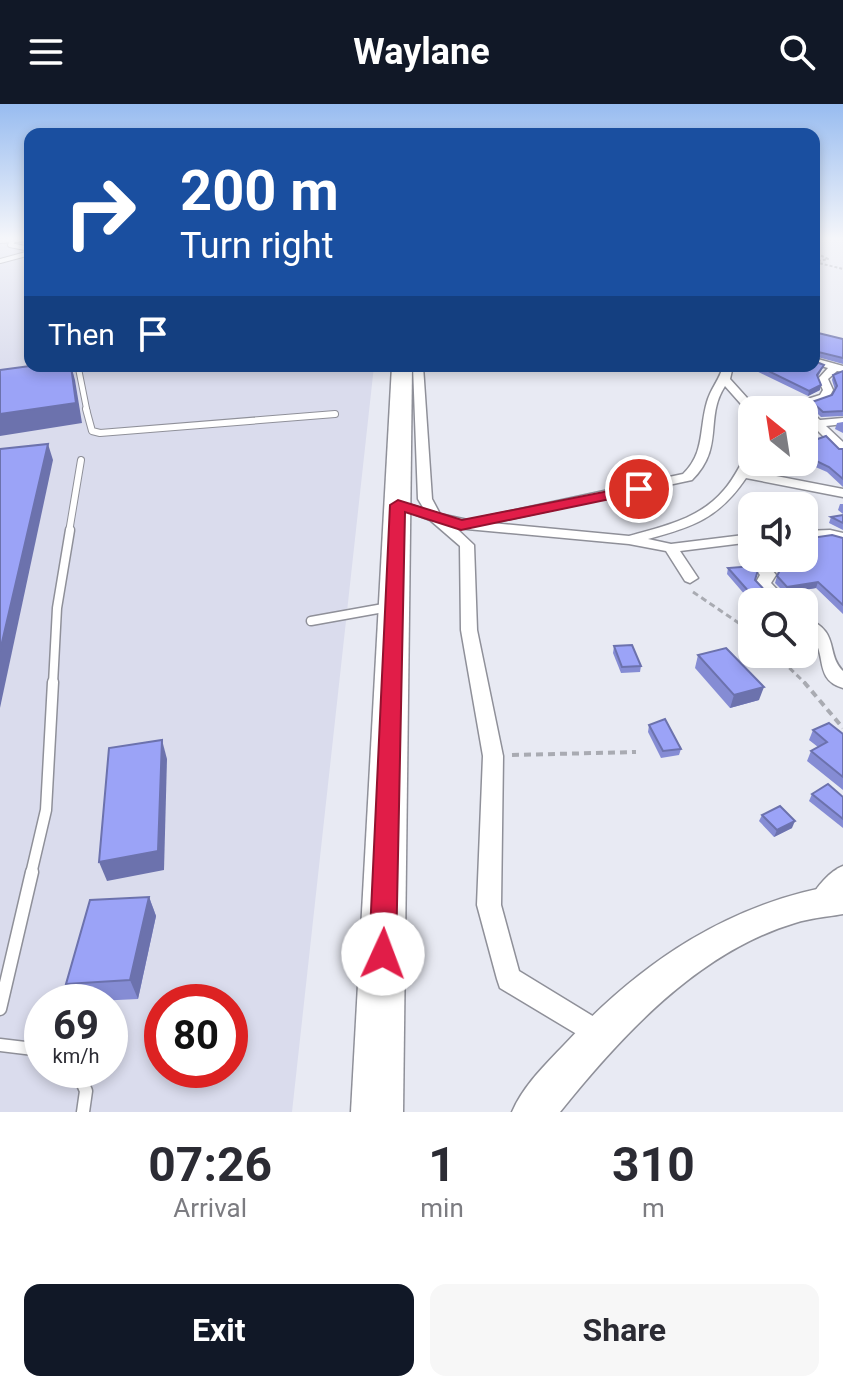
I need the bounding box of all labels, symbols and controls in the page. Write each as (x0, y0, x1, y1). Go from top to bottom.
icon: menu (24, 30, 68, 74)
icon: search (775, 30, 819, 74)
text: Waylane (353, 31, 490, 73)
text: 200 m (180, 158, 339, 224)
icon: right (48, 160, 152, 264)
text: Turn right (180, 225, 333, 267)
icon: arrive (131, 312, 175, 356)
text: Then (48, 317, 115, 352)
north arrow (738, 396, 818, 476)
map controls (738, 396, 818, 668)
pin (605, 455, 673, 523)
icon: arrive (617, 467, 661, 511)
button: sound (738, 492, 818, 572)
button: search (738, 588, 818, 668)
position arrow (341, 912, 425, 996)
speed limit sign: 80 (144, 984, 248, 1088)
text: 69 (53, 1002, 99, 1049)
text: km/h (53, 1044, 99, 1068)
text: 07:26 (148, 1136, 272, 1193)
text: 1 (428, 1136, 456, 1193)
text: 310 (612, 1136, 695, 1193)
text: Arrival (173, 1193, 247, 1223)
text: min (420, 1193, 464, 1223)
text: m (642, 1193, 665, 1223)
button: Exit (24, 1284, 414, 1376)
button: Share (430, 1284, 819, 1376)

